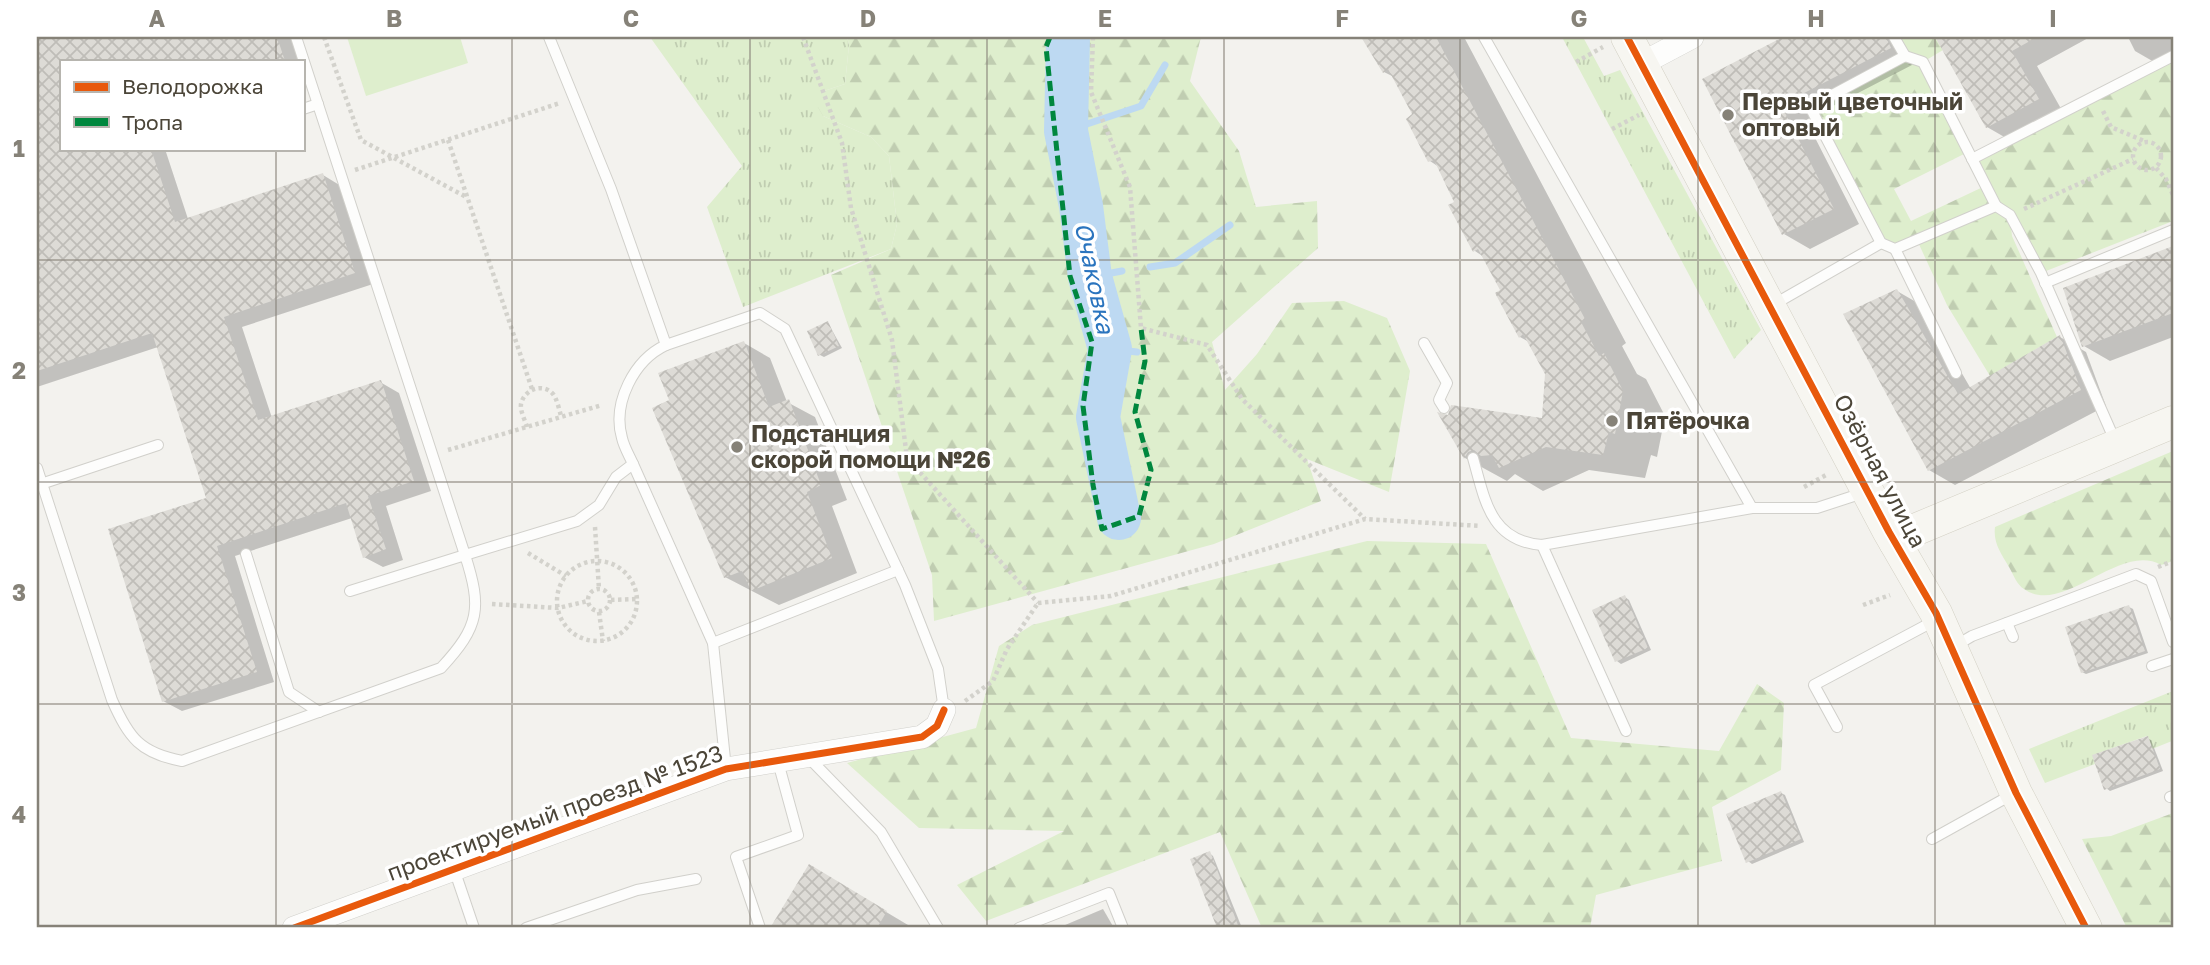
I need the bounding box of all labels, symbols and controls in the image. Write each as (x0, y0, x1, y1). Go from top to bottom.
text: A (149, 4, 166, 32)
text: B (386, 4, 402, 32)
text: C (623, 4, 639, 32)
text: D (860, 4, 876, 32)
text: E (1098, 4, 1112, 32)
text: F (1335, 4, 1349, 32)
text: G (1571, 4, 1587, 32)
text: H (1807, 4, 1825, 32)
text: I (2049, 4, 2057, 32)
legend (60, 60, 304, 150)
text: Велодорожка (122, 73, 264, 99)
place label: Первый цветочный оптовый (1742, 87, 1963, 141)
marker: Первый цветочный оптовый (1720, 107, 1736, 123)
text: Тропа (122, 109, 183, 135)
text: 1 (13, 134, 25, 162)
water label: Очаковка (1070, 219, 1122, 337)
text: 2 (12, 356, 26, 384)
street label: Озёрная улица (1829, 389, 1933, 552)
place label: Пятёрочка (1626, 406, 1750, 434)
marker: Пятёрочка (1604, 413, 1620, 429)
place label: Подстанция скорой помощи №26 (751, 419, 991, 473)
marker: Подстанция скорой помощи №26 (729, 439, 745, 455)
text: 3 (12, 578, 26, 606)
street label: проектируемый проезд № 1523 (383, 738, 726, 886)
text: 4 (12, 800, 26, 828)

